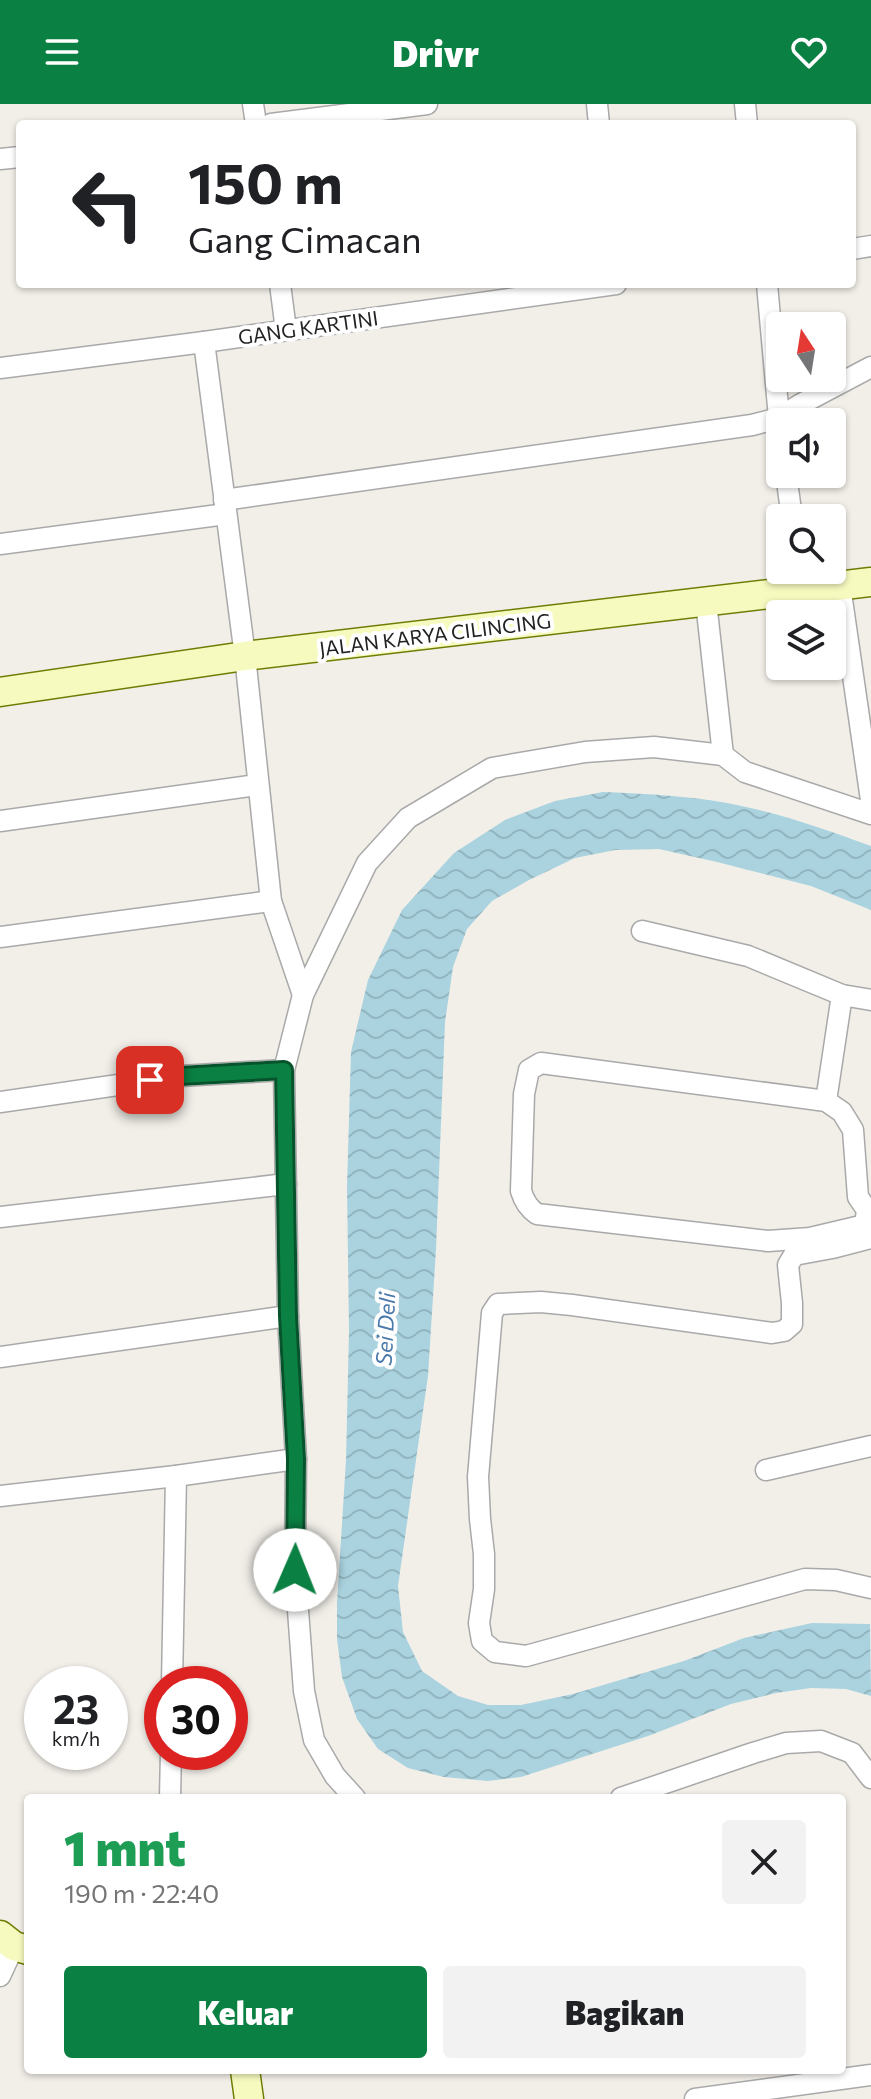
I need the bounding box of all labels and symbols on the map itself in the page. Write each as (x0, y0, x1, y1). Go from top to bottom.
street label: GANG KARTINI (236, 305, 380, 349)
north arrow (766, 312, 846, 392)
street label: JALAN KARYA CILINCING (318, 608, 552, 660)
pin (116, 1046, 184, 1114)
water label: Sei Deli (370, 1290, 400, 1366)
position arrow (253, 1528, 337, 1612)
speed limit sign: 30 (144, 1666, 248, 1770)

